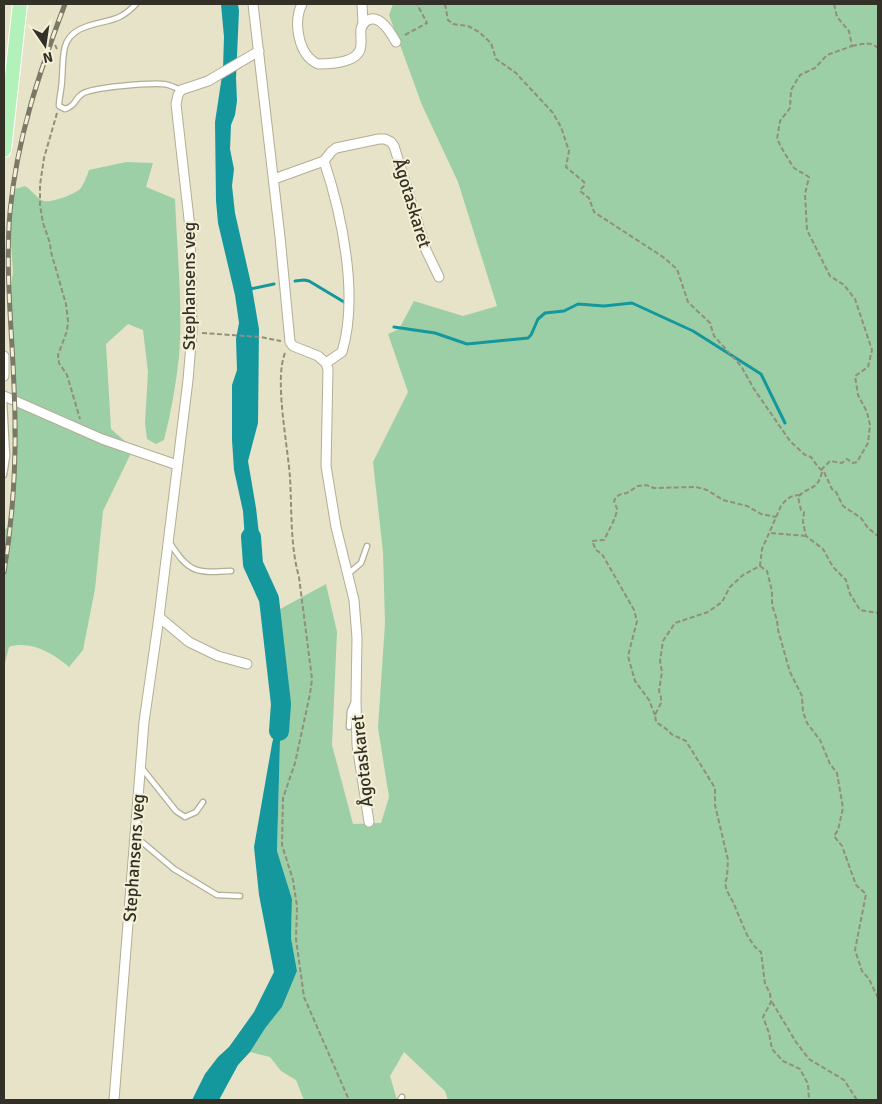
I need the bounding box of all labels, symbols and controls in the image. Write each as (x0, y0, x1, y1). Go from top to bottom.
north arrow (20, 20, 70, 70)
text: N (41, 48, 54, 67)
street label: Ågotaskaret (388, 155, 436, 251)
street label: Stephansens veg (178, 222, 200, 350)
street label: Ågotaskaret (346, 714, 378, 808)
street label: Stephansens veg (119, 793, 149, 923)

